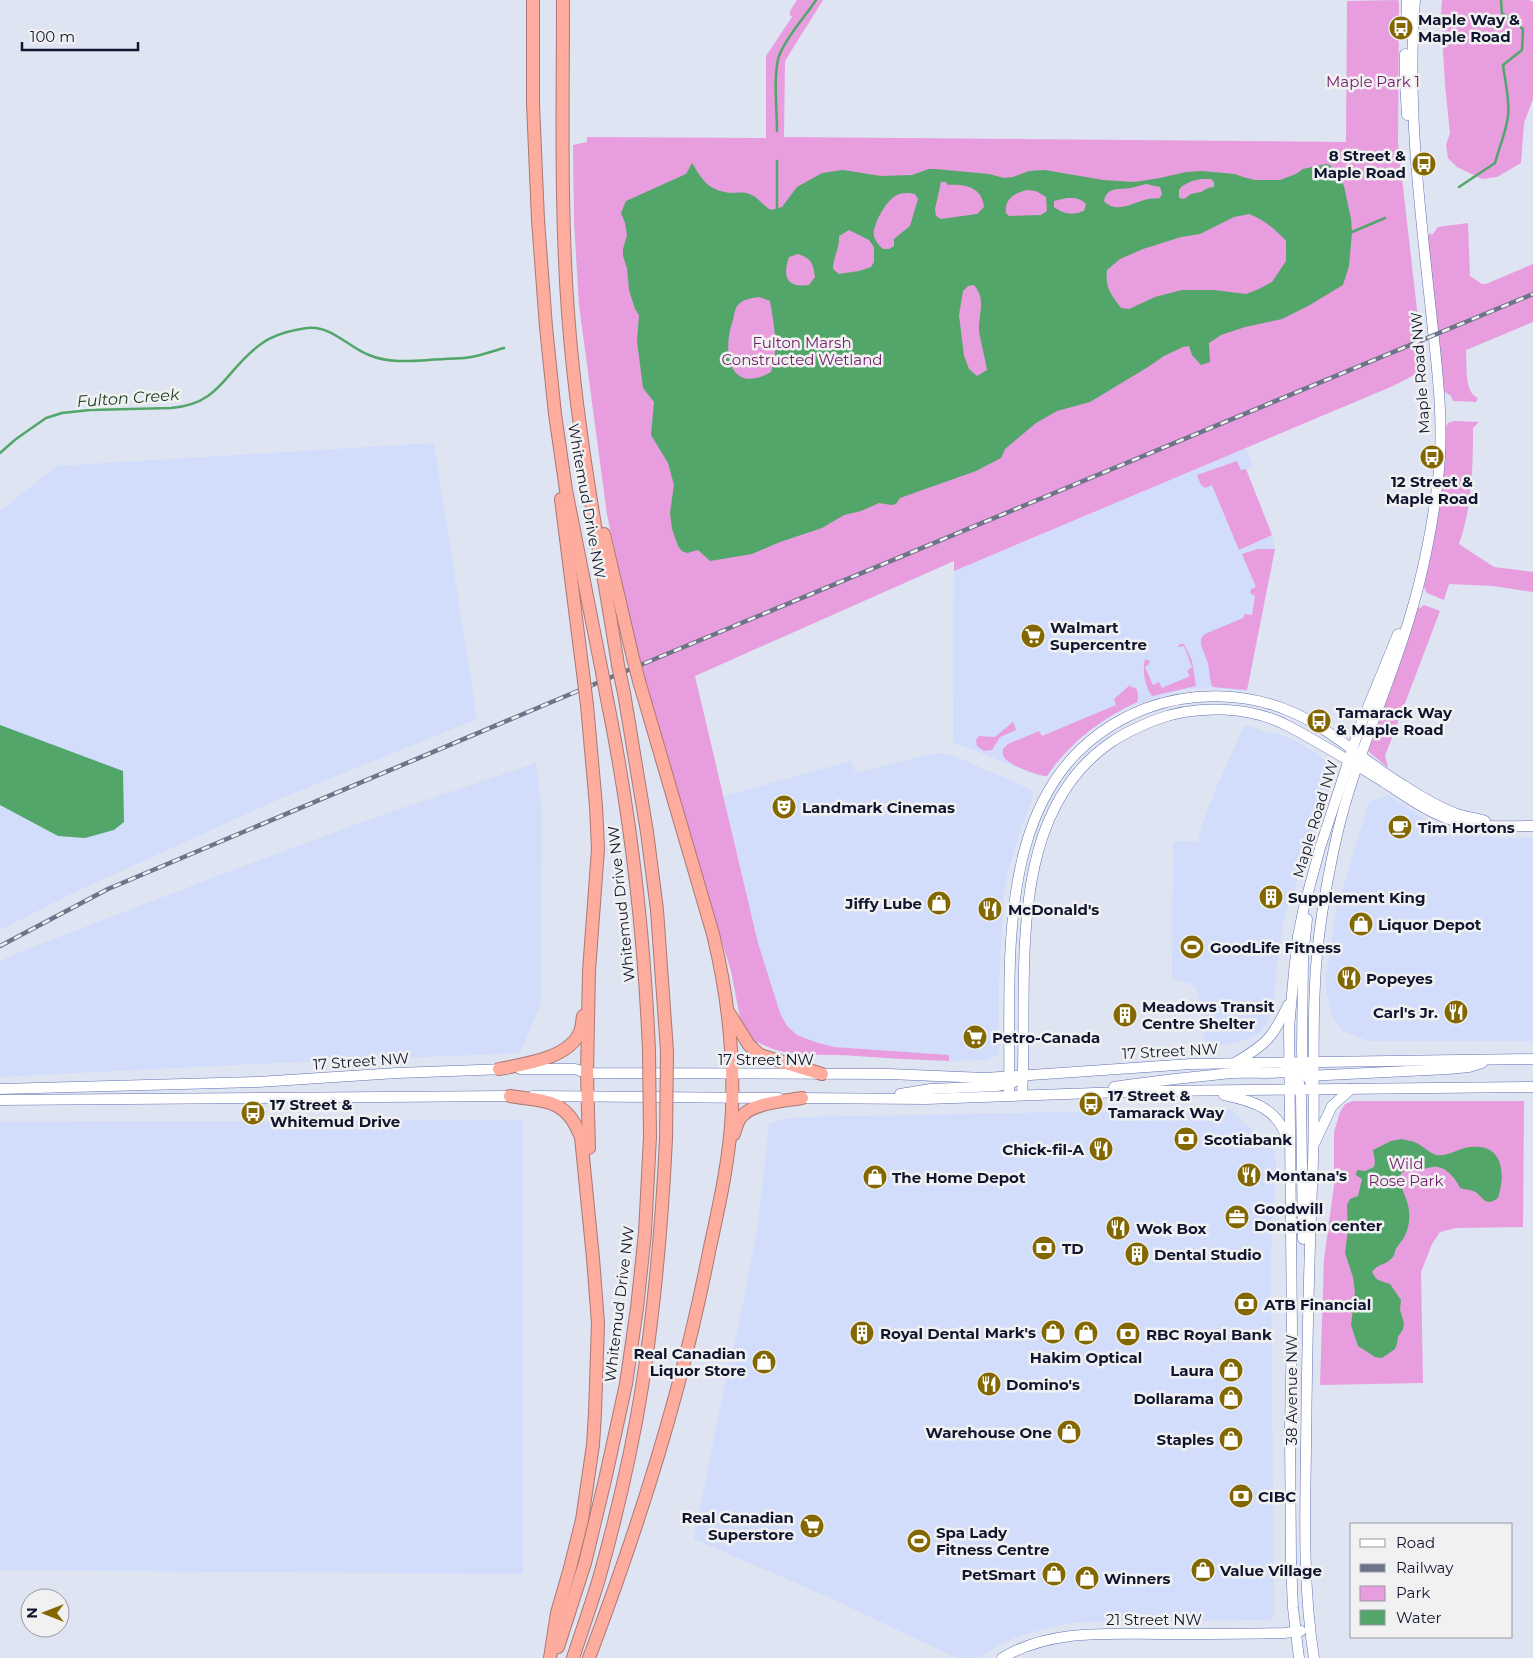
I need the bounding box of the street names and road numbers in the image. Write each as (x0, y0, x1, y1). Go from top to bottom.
street label: Maple Road NW (1406, 311, 1434, 435)
street label: Whitemud Drive NW (564, 422, 610, 580)
street label: Maple Road NW (1288, 757, 1342, 880)
street label: Whitemud Drive NW (603, 824, 639, 983)
street label: 17 Street NW (1122, 1039, 1219, 1063)
street label: 17 Street NW (312, 1048, 410, 1074)
street label: 17 Street NW (718, 1050, 814, 1069)
street label: Whitemud Drive NW (600, 1224, 638, 1383)
street label: 38 Avenue NW (1282, 1334, 1301, 1446)
street label: 21 Street NW (1106, 1610, 1202, 1629)

